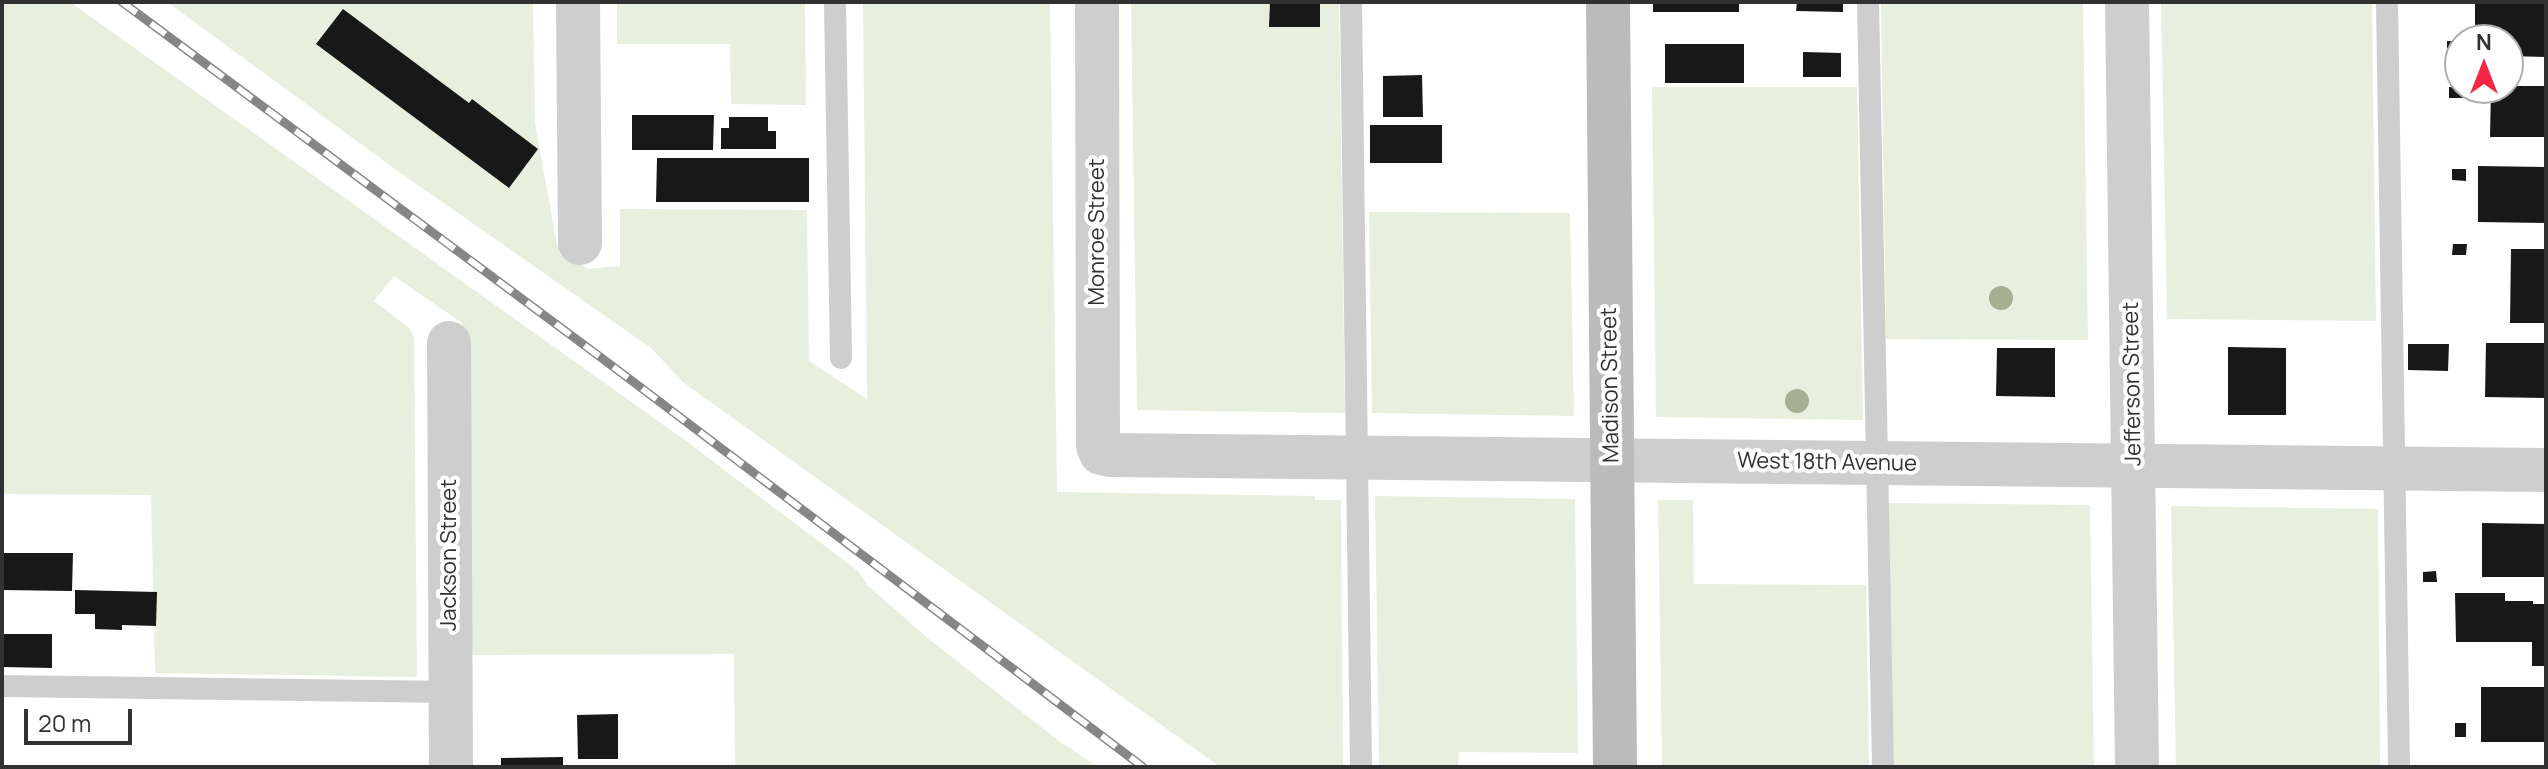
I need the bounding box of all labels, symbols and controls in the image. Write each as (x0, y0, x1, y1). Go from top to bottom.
north arrow (2444, 24, 2524, 104)
text: N (2476, 27, 2492, 57)
street label: Monroe Street (1085, 158, 1111, 306)
street label: Jefferson Street (2118, 302, 2148, 466)
street label: Madison Street (1596, 307, 1626, 463)
street label: West 18th Avenue (1737, 448, 1917, 478)
street label: Jackson Street (437, 479, 463, 631)
scale bar (28, 693, 136, 743)
text: 20 m (38, 706, 91, 739)

